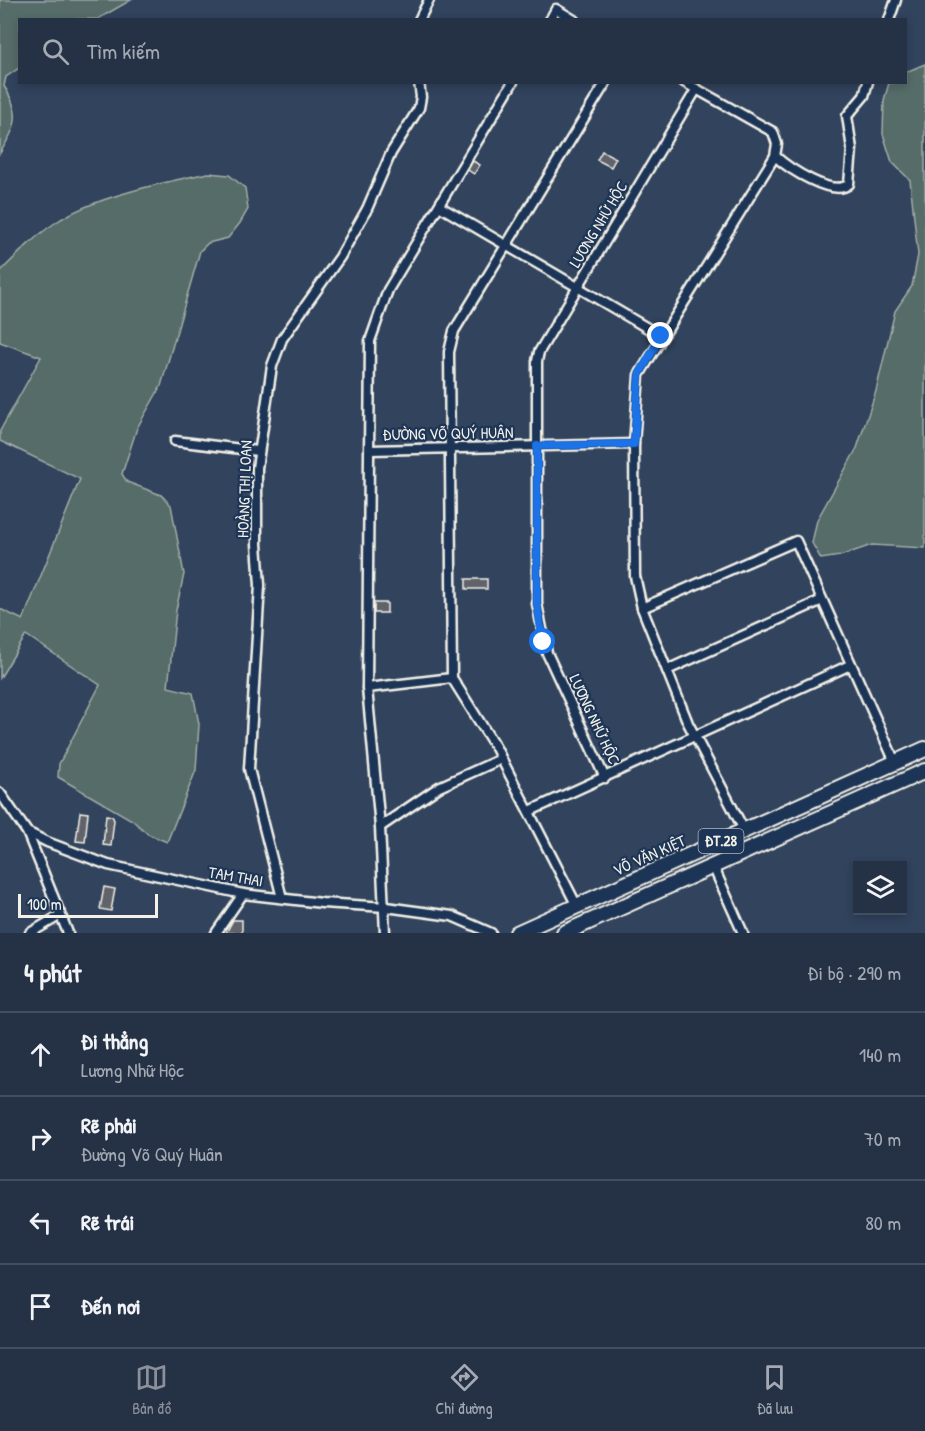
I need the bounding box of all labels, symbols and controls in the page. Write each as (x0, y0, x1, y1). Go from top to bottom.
search box (18, 18, 907, 84)
icon: search (39, 35, 72, 68)
text: Tìm kiếm (87, 36, 160, 66)
street label: LƯƠNG NHỮ HỘC (564, 176, 633, 271)
route end (647, 322, 673, 348)
street label: ĐƯỜNG VÕ QUÝ HUÂN (383, 421, 513, 445)
street label: HOÀNG THỊ LOAN (231, 440, 257, 538)
route start (529, 628, 555, 654)
street label: LƯƠNG NHỮ HỘC (565, 670, 626, 768)
street label: VÕ VĂN KIỆT (609, 829, 689, 881)
road number: ĐT.28 (698, 829, 744, 853)
street label: TAM THAI (207, 860, 265, 892)
map controls (853, 861, 907, 915)
button: layers (853, 861, 907, 915)
scale bar (18, 891, 158, 918)
text: 100 m (27, 893, 62, 915)
text: 4 phút (24, 955, 81, 990)
text: Đi bộ · 290 m (808, 959, 901, 986)
text: Đi thẳng (81, 1026, 148, 1056)
icon: ahead (24, 1038, 57, 1071)
text: 140 m (859, 1041, 901, 1068)
text: Lương Nhữ Hộc (81, 1056, 184, 1083)
text: Rẽ phải (81, 1110, 137, 1140)
icon: right (24, 1122, 57, 1155)
text: 70 m (864, 1125, 901, 1152)
text: Đường Võ Quý Huân (81, 1140, 223, 1167)
icon: left (24, 1206, 57, 1239)
text: Rẽ trái (81, 1207, 134, 1237)
text: 80 m (865, 1209, 901, 1236)
icon: arrive (24, 1290, 57, 1323)
text: Đến nơi (81, 1291, 141, 1321)
tab: Bản đồ (132, 1361, 171, 1419)
tab: Chỉ đường (435, 1361, 493, 1419)
tab: Đã lưu (757, 1361, 793, 1419)

